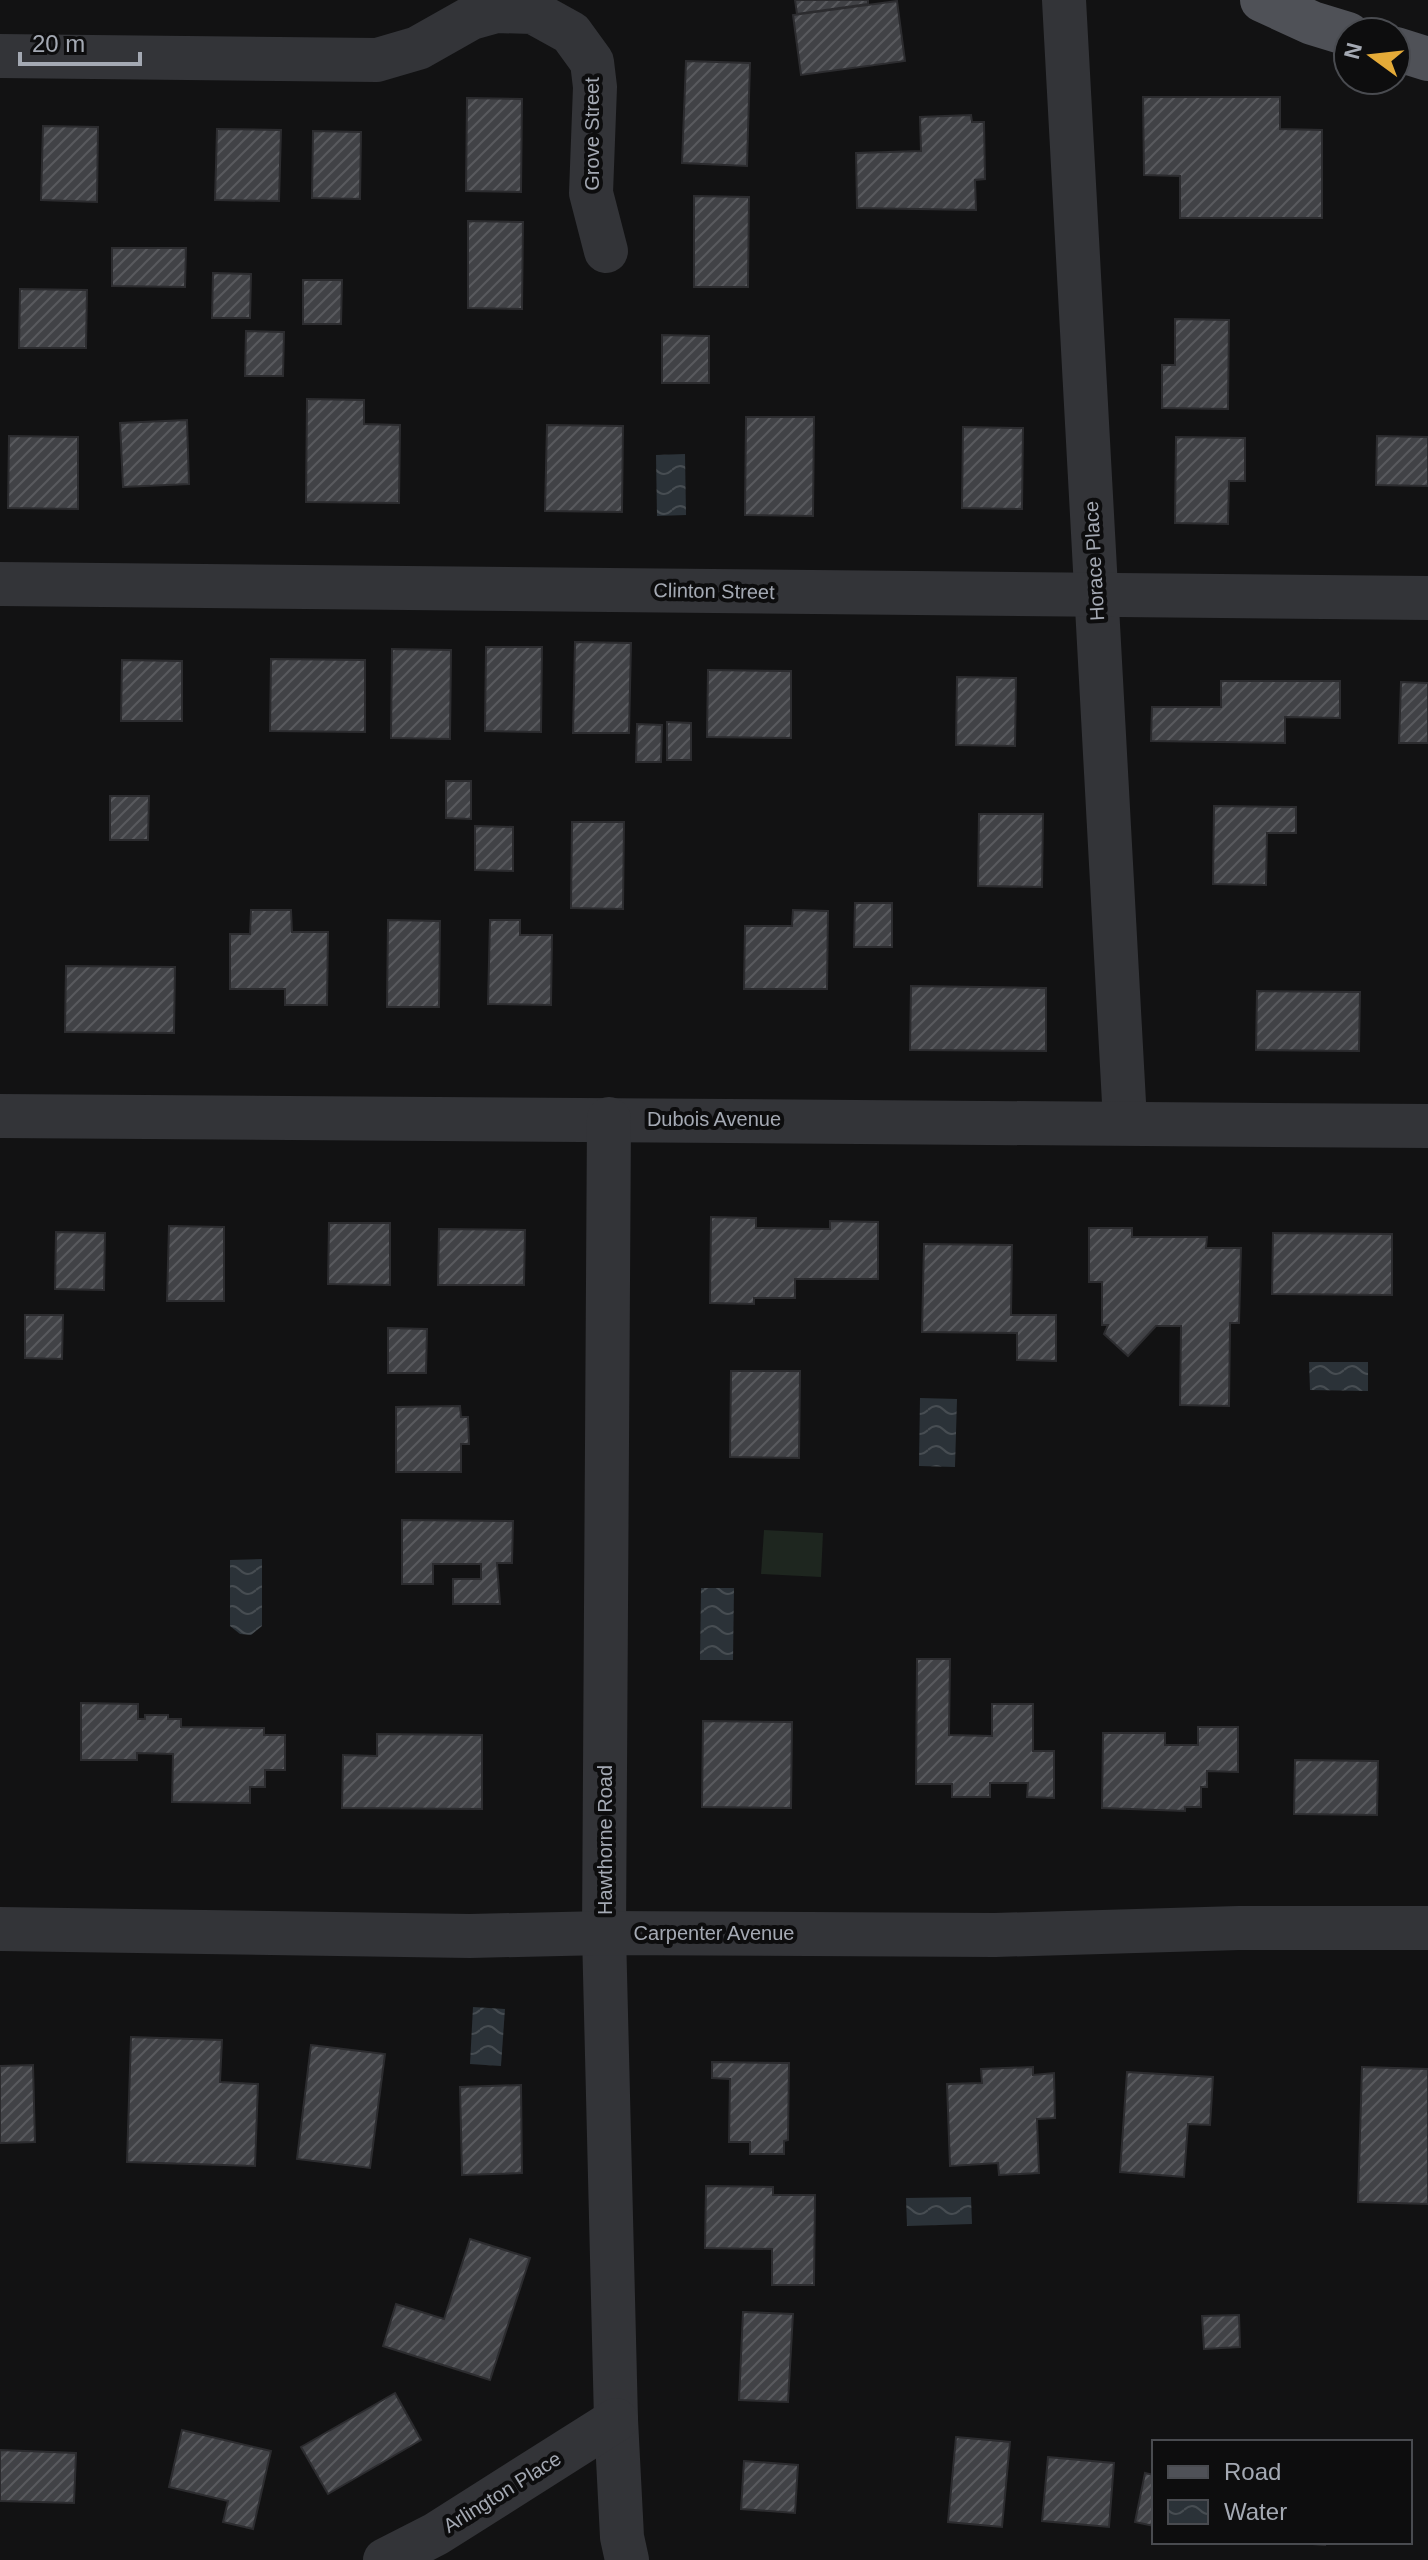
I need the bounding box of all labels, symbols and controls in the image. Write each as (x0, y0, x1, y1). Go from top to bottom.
scale bar (20, 16, 140, 66)
north arrow (1332, 16, 1412, 96)
text: 20 m (32, 30, 85, 57)
text: N (1339, 40, 1367, 62)
street label: Grove Street (581, 77, 603, 191)
street label: Horace Place (1080, 500, 1108, 622)
street label: Clinton Street (653, 579, 775, 603)
street label: Dubois Avenue (647, 1108, 781, 1130)
street label: Hawthorne Road (594, 1765, 616, 1915)
street label: Carpenter Avenue (634, 1922, 794, 1944)
legend (1152, 2440, 1412, 2544)
street label: Arlington Place (439, 2447, 565, 2537)
text: Road (1224, 2458, 1281, 2485)
text: Water (1224, 2498, 1287, 2525)

